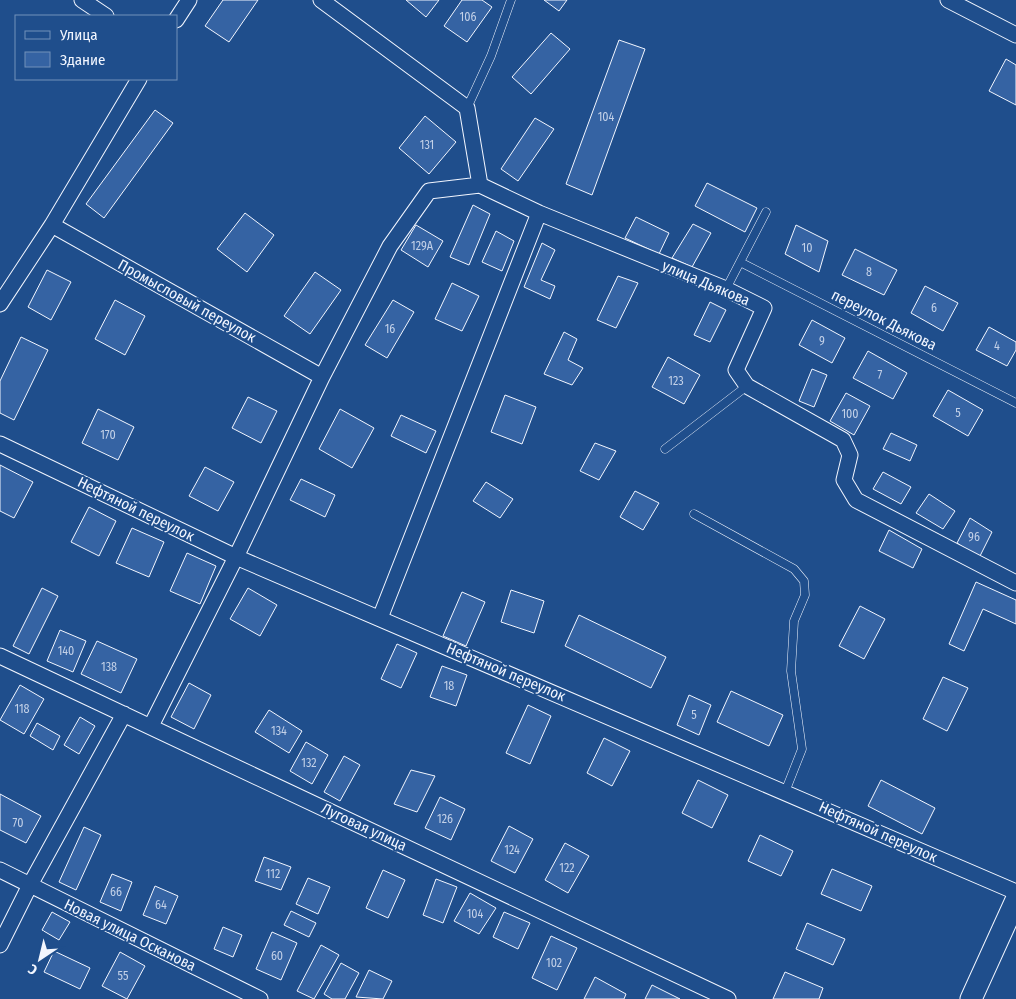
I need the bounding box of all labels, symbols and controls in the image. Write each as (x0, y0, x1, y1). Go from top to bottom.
house number: 106 (460, 10, 476, 24)
legend (15, 15, 178, 80)
text: Улица (59, 26, 98, 44)
text: Здание (60, 51, 106, 69)
house number: 104 (598, 110, 615, 124)
house number: 131 (420, 138, 434, 152)
house number: 129А (411, 239, 434, 253)
house number: 10 (802, 241, 812, 255)
street label: Промысловый переулок (115, 256, 259, 346)
street label: улица Дьякова (660, 256, 752, 310)
house number: 8 (866, 265, 872, 279)
street label: переулок Дьякова (828, 286, 940, 354)
house number: 6 (931, 301, 937, 315)
house number: 16 (385, 322, 395, 336)
house number: 9 (819, 334, 825, 348)
house number: 4 (994, 339, 1000, 353)
house number: 7 (878, 368, 883, 382)
house number: 123 (668, 374, 684, 388)
house number: 5 (955, 406, 961, 420)
house number: 100 (841, 407, 859, 421)
house number: 170 (100, 428, 116, 442)
street label: Нефтяной переулок (75, 473, 197, 545)
house number: 96 (968, 530, 980, 544)
street label: Нефтяной переулок (444, 639, 568, 705)
house number: 140 (58, 644, 74, 658)
house number: 138 (101, 660, 117, 674)
house number: 18 (444, 679, 454, 693)
house number: 118 (14, 702, 30, 716)
house number: 5 (691, 708, 697, 722)
house number: 134 (271, 724, 287, 738)
house number: 132 (301, 756, 317, 770)
street label: Нефтяной переулок (816, 798, 940, 866)
street label: Луговая улица (318, 799, 410, 855)
house number: 126 (437, 812, 453, 826)
house number: 70 (13, 816, 23, 830)
house number: 124 (504, 843, 520, 857)
house number: 122 (559, 861, 575, 875)
house number: 112 (266, 867, 280, 881)
house number: 66 (110, 885, 122, 899)
street label: Новая улица Осканова (61, 895, 199, 975)
house number: 64 (155, 898, 167, 912)
house number: 104 (467, 907, 484, 921)
north arrow (15, 934, 65, 984)
house number: 60 (271, 949, 283, 963)
house number: 102 (546, 956, 562, 970)
text: С (24, 960, 41, 978)
house number: 55 (118, 969, 129, 983)

